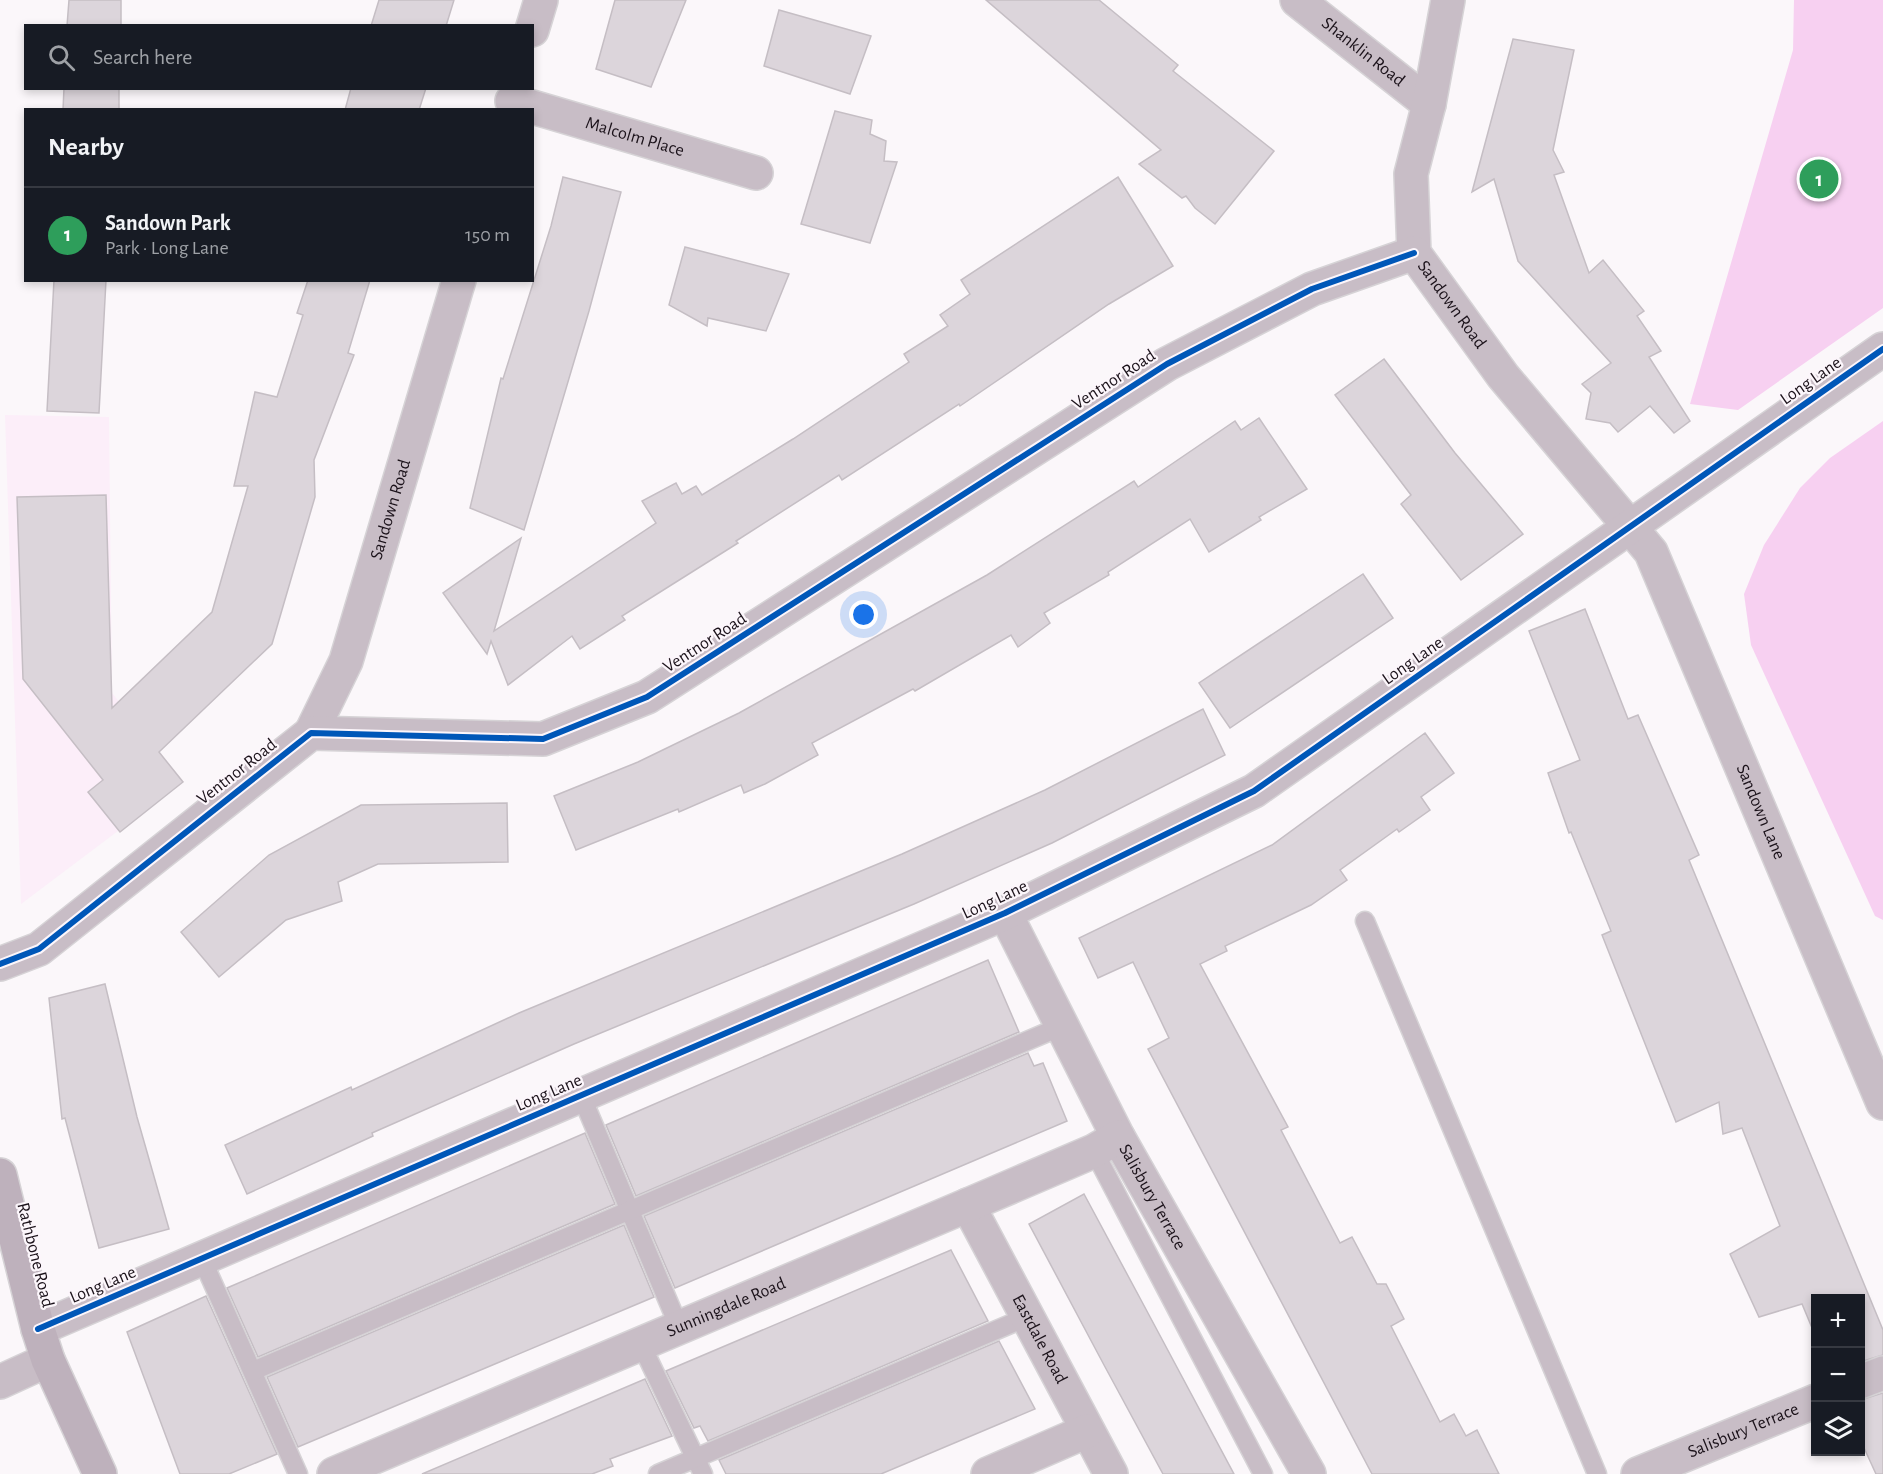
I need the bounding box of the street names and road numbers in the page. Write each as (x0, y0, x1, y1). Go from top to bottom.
street label: Shanklin Road (1318, 14, 1408, 90)
street label: Malcolm Place (583, 114, 686, 160)
street label: Sandown Road (1414, 258, 1489, 352)
street label: Ventnor Road (1069, 347, 1159, 413)
street label: Long Lane (1777, 354, 1845, 408)
street label: Sandown Road (368, 457, 414, 562)
street label: Ventnor Road (660, 610, 750, 676)
street label: Long Lane (1379, 634, 1447, 688)
street label: Ventnor Road (194, 736, 280, 808)
street label: Sandown Lane (1733, 762, 1788, 862)
street label: Long Lane (959, 877, 1031, 923)
street label: Long Lane (513, 1071, 585, 1115)
street label: Salisbury Terrace (1115, 1141, 1189, 1253)
street label: Rathbone Road (13, 1201, 57, 1309)
street label: Long Lane (67, 1263, 139, 1307)
street label: Sunningdale Road (664, 1274, 788, 1341)
street label: Eastdale Road (1008, 1292, 1070, 1387)
street label: Salisbury Terrace (1686, 1400, 1801, 1461)

